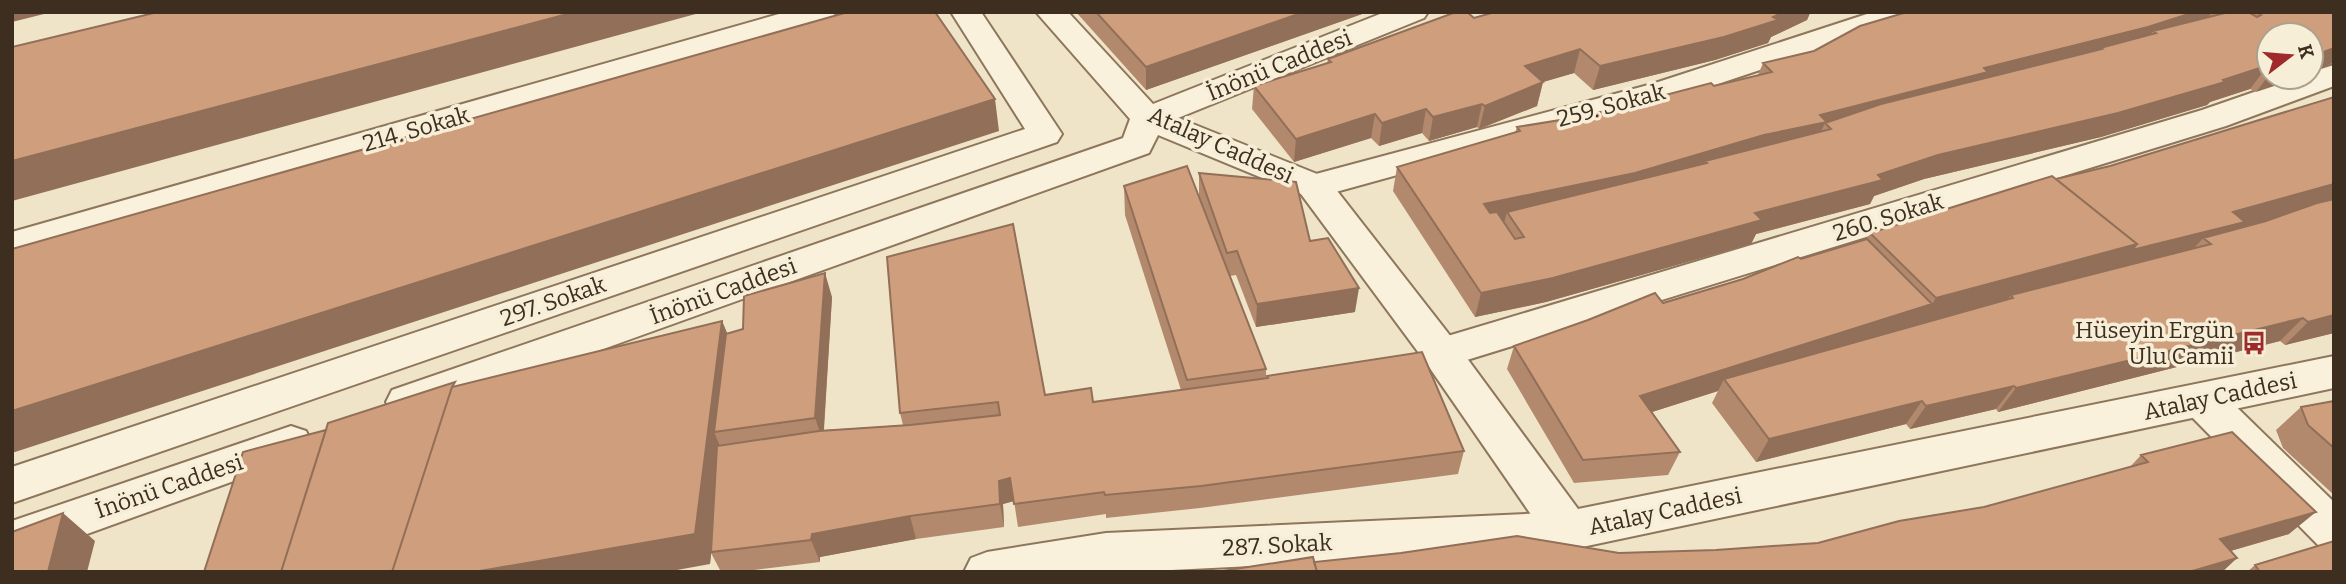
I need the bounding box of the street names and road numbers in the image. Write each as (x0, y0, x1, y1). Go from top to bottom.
street label: İnönü Caddesi (1202, 23, 1356, 107)
street label: 259. Sokak (1554, 77, 1668, 133)
street label: 214. Sokak (360, 100, 472, 158)
street label: Atalay Caddesi (1144, 101, 1298, 190)
street label: 260. Sokak (1830, 187, 1946, 247)
street label: İnönü Caddesi (646, 251, 800, 330)
street label: 297. Sokak (497, 270, 609, 332)
street label: Atalay Caddesi (2141, 366, 2299, 426)
street label: İnönü Caddesi (92, 448, 246, 524)
street label: Atalay Caddesi (1586, 481, 1744, 541)
street label: 287. Sokak (1221, 528, 1333, 562)

